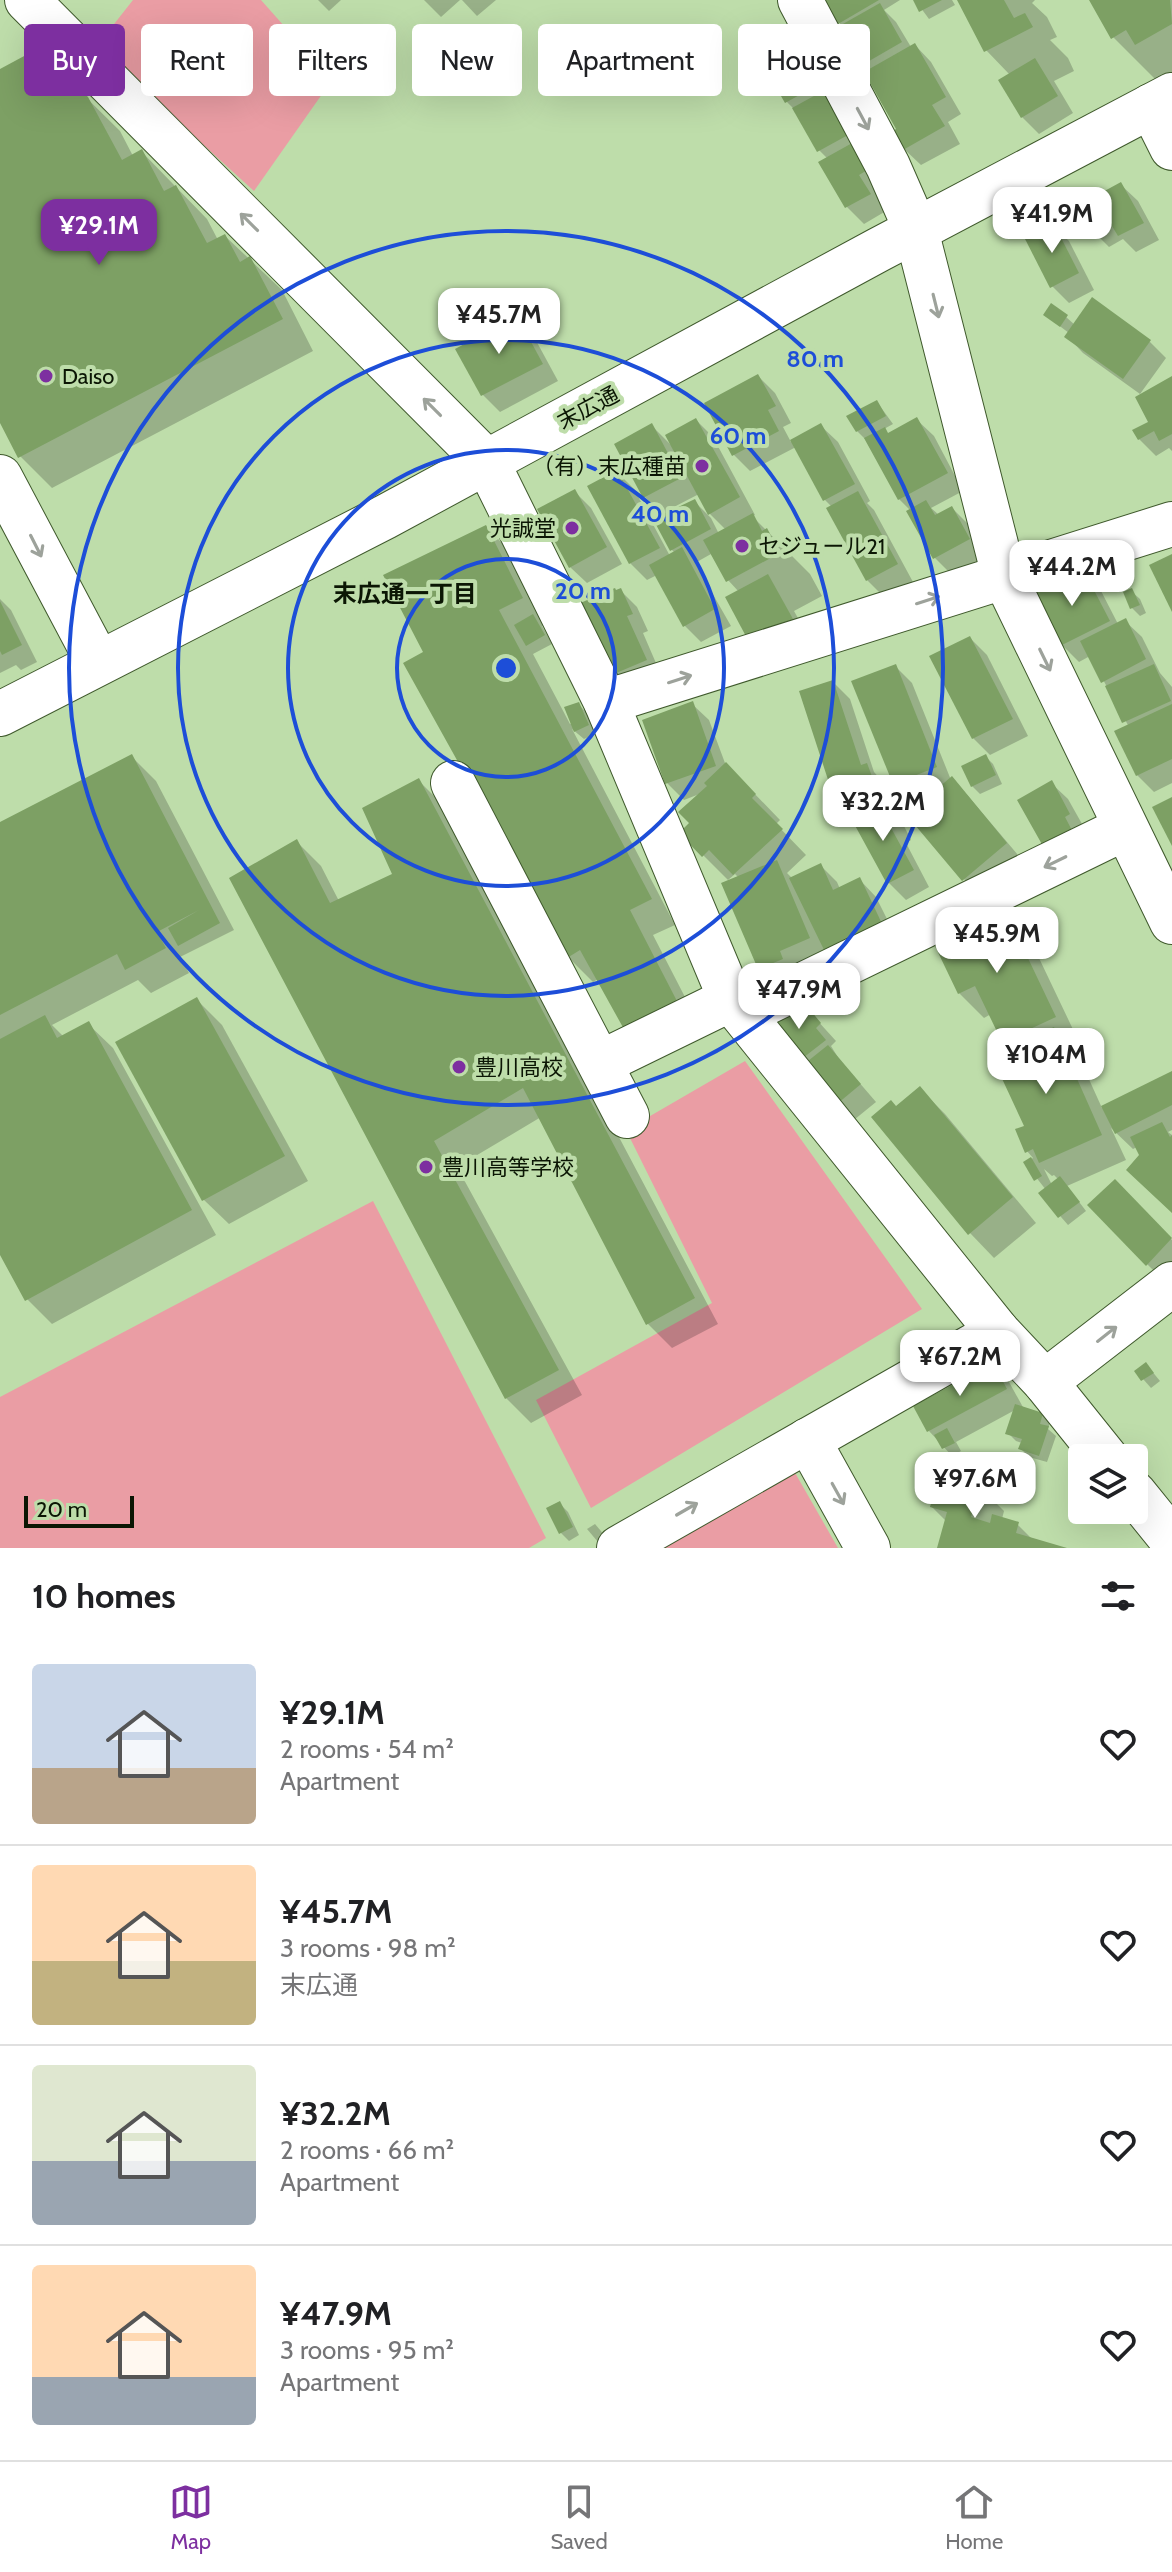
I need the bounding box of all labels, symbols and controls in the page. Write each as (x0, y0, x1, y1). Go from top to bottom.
chip: Buy (24, 24, 125, 96)
chip: Rent (141, 24, 253, 96)
chip: Filters (269, 24, 396, 96)
chip: New (412, 24, 522, 96)
chip: Apartment (538, 24, 722, 96)
chip: House (738, 24, 870, 96)
one-way arrow (855, 106, 871, 130)
pin: ¥41.9M (987, 187, 1117, 255)
text: ¥41.9M (1011, 197, 1093, 229)
pin: ¥29.1M (34, 199, 164, 267)
text: ¥29.1M (59, 209, 139, 241)
one-way arrow (240, 213, 259, 232)
pin: ¥45.7M (434, 288, 564, 356)
one-way arrow (929, 292, 944, 318)
text: ¥45.7M (456, 298, 542, 330)
text: 80 m (786, 344, 844, 373)
place label: Daiso (62, 363, 114, 390)
marker: Daiso (37, 367, 55, 385)
street label: 末広通 (553, 381, 623, 435)
one-way arrow (423, 398, 442, 417)
text: 60 m (710, 421, 766, 450)
place label: （有）末広種苗 (532, 453, 686, 480)
marker: （有）末広種苗 (693, 457, 711, 475)
text: 40 m (631, 499, 689, 528)
place label: 光誠堂 (490, 515, 556, 542)
marker: 光誠堂 (563, 519, 581, 537)
place label: セジュール21 (758, 533, 885, 560)
one-way arrow (29, 534, 44, 558)
marker: セジュール21 (733, 537, 751, 555)
pin: ¥44.2M (1007, 540, 1137, 608)
text: ¥44.2M (1027, 550, 1117, 582)
text: 20 m (555, 576, 611, 605)
district label: 末広通一丁目 (333, 579, 477, 608)
one-way arrow (915, 592, 940, 607)
one-way arrow (1038, 648, 1053, 671)
centre of rings (492, 654, 520, 682)
one-way arrow (667, 671, 692, 685)
pin: ¥32.2M (818, 775, 948, 843)
text: ¥32.2M (841, 785, 925, 817)
one-way arrow (1044, 855, 1068, 870)
pin: ¥45.9M (932, 907, 1062, 975)
text: ¥45.9M (953, 917, 1041, 949)
pin: ¥47.9M (734, 963, 864, 1031)
text: ¥47.9M (756, 973, 842, 1005)
pin: ¥104M (990, 1028, 1102, 1096)
text: ¥104M (1005, 1038, 1087, 1070)
place label: 豊川高校 (475, 1054, 563, 1081)
marker: 豊川高校 (450, 1058, 468, 1076)
place label: 豊川高等学校 (442, 1154, 574, 1181)
marker: 豊川高等学校 (417, 1158, 435, 1176)
one-way arrow (1096, 1326, 1117, 1343)
pin: ¥67.2M (895, 1330, 1025, 1398)
text: ¥67.2M (918, 1340, 1002, 1372)
map controls (1068, 1444, 1148, 1524)
button: layers (1068, 1444, 1148, 1524)
pin: ¥97.6M (910, 1452, 1040, 1520)
text: ¥97.6M (933, 1462, 1017, 1494)
one-way arrow (830, 1482, 846, 1505)
scale bar (24, 1492, 134, 1528)
text: 20 m (36, 1496, 87, 1523)
one-way arrow (675, 1501, 698, 1517)
icon: filters (1096, 1574, 1140, 1618)
text: 10 homes (32, 1575, 176, 1617)
text: ¥29.1M (280, 1691, 385, 1733)
icon: home (96, 1696, 192, 1792)
icon: heart (1096, 1722, 1140, 1766)
text: 2 rooms · 54 m² (280, 1733, 454, 1765)
text: Apartment (280, 1765, 399, 1797)
text: ¥45.7M (280, 1890, 392, 1932)
icon: home (96, 1897, 192, 1993)
icon: heart (1096, 1923, 1140, 1967)
text: 3 rooms · 98 m² (280, 1932, 456, 1964)
text: 末広通 (280, 1969, 358, 2001)
text: ¥32.2M (280, 2092, 391, 2134)
icon: home (96, 2097, 192, 2193)
icon: heart (1096, 2123, 1140, 2167)
text: 2 rooms · 66 m² (280, 2134, 454, 2166)
text: Apartment (280, 2166, 399, 2198)
text: ¥47.9M (280, 2292, 392, 2334)
icon: home (96, 2297, 192, 2393)
icon: heart (1096, 2323, 1140, 2367)
text: 3 rooms · 95 m² (280, 2334, 454, 2366)
text: Apartment (280, 2366, 399, 2398)
tab: Map (169, 2480, 213, 2555)
tab: Saved (550, 2480, 608, 2555)
tab: Home (945, 2480, 1003, 2555)

